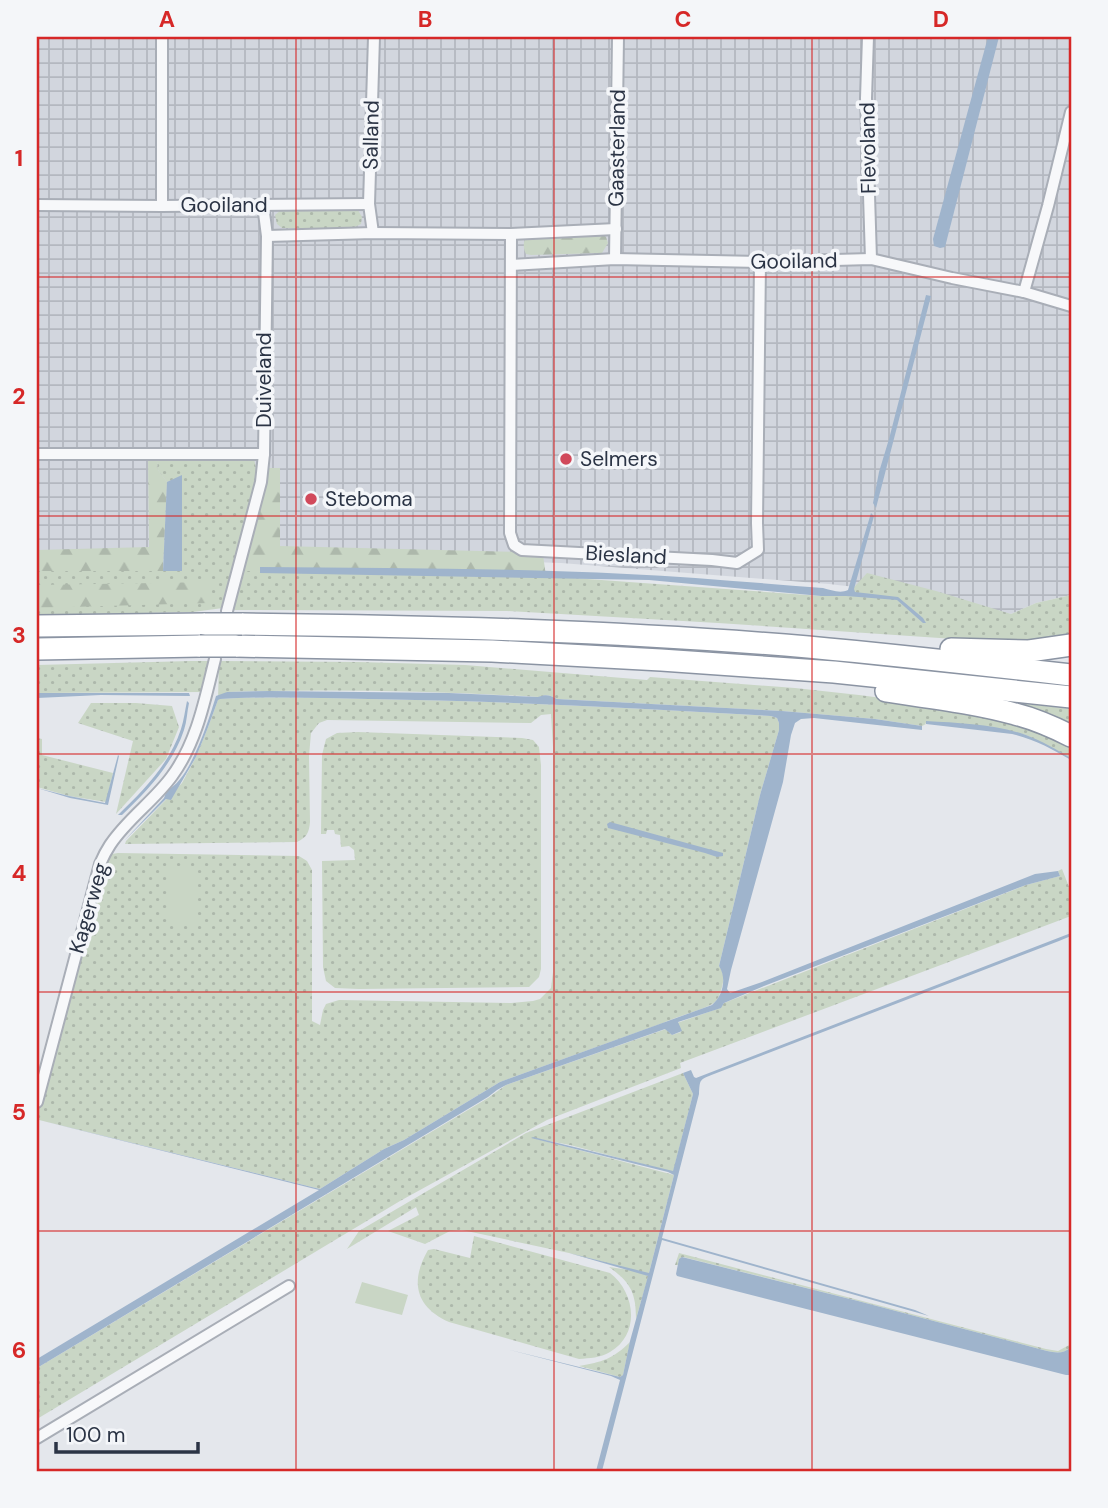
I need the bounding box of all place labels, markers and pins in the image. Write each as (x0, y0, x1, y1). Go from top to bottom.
place label: Selmers (580, 445, 658, 473)
marker: Selmers (558, 451, 574, 467)
place label: Steboma (325, 485, 413, 513)
marker: Steboma (303, 491, 319, 507)

